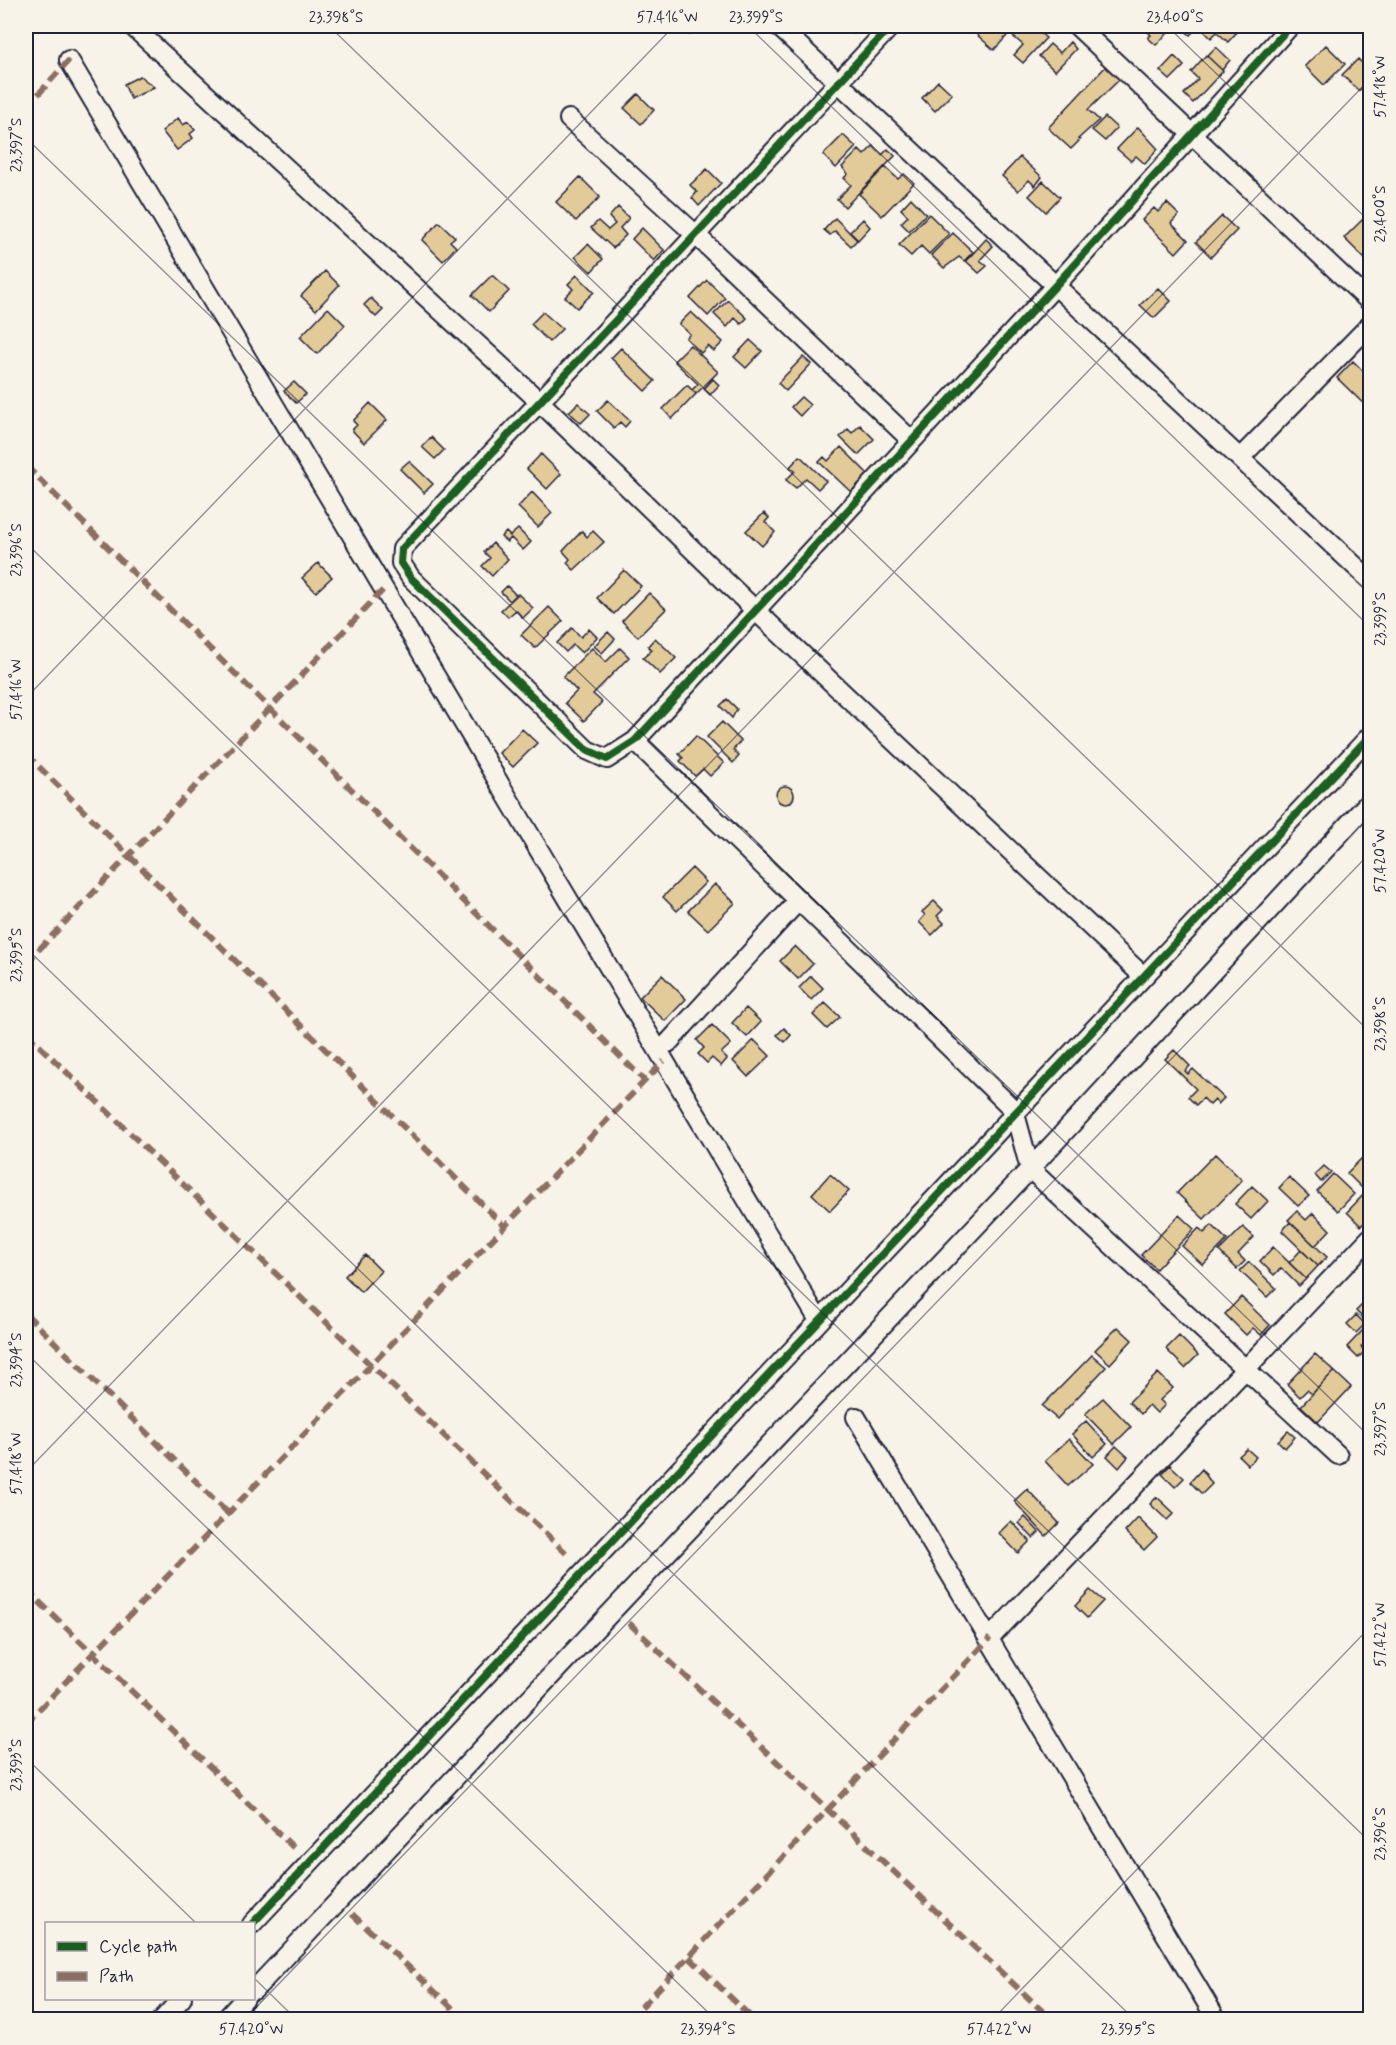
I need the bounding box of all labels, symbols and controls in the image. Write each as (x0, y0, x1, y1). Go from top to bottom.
text: 23.398°S (309, 8, 363, 28)
text: 57.416°W (637, 8, 698, 28)
text: 23.399°S (729, 8, 783, 28)
text: 23.400°S (1147, 8, 1203, 28)
text: 57.418°W (1371, 56, 1391, 118)
text: 23.397°S (7, 118, 27, 172)
text: 23.400°S (1371, 186, 1391, 242)
text: 23.396°S (7, 523, 27, 577)
text: 23.399°S (1371, 592, 1391, 646)
text: 57.416°W (7, 660, 27, 721)
text: 57.420°W (1371, 829, 1391, 893)
text: 23.395°S (7, 928, 27, 982)
text: 23.398°S (1371, 997, 1391, 1051)
text: 23.394°S (7, 1332, 27, 1388)
text: 23.397°S (1371, 1402, 1391, 1456)
text: 57.418°W (7, 1433, 27, 1495)
text: 57.422°W (1371, 1603, 1391, 1667)
text: 23.393°S (7, 1739, 27, 1791)
text: 23.396°S (1371, 1807, 1391, 1861)
legend (45, 1922, 255, 2000)
text: Cycle path (99, 1935, 177, 1959)
text: Path (99, 1965, 134, 1989)
text: 57.420°W (219, 2020, 283, 2040)
text: 23.394°S (680, 2020, 736, 2040)
text: 57.422°W (967, 2020, 1031, 2040)
text: 23.395°S (1101, 2020, 1155, 2040)

